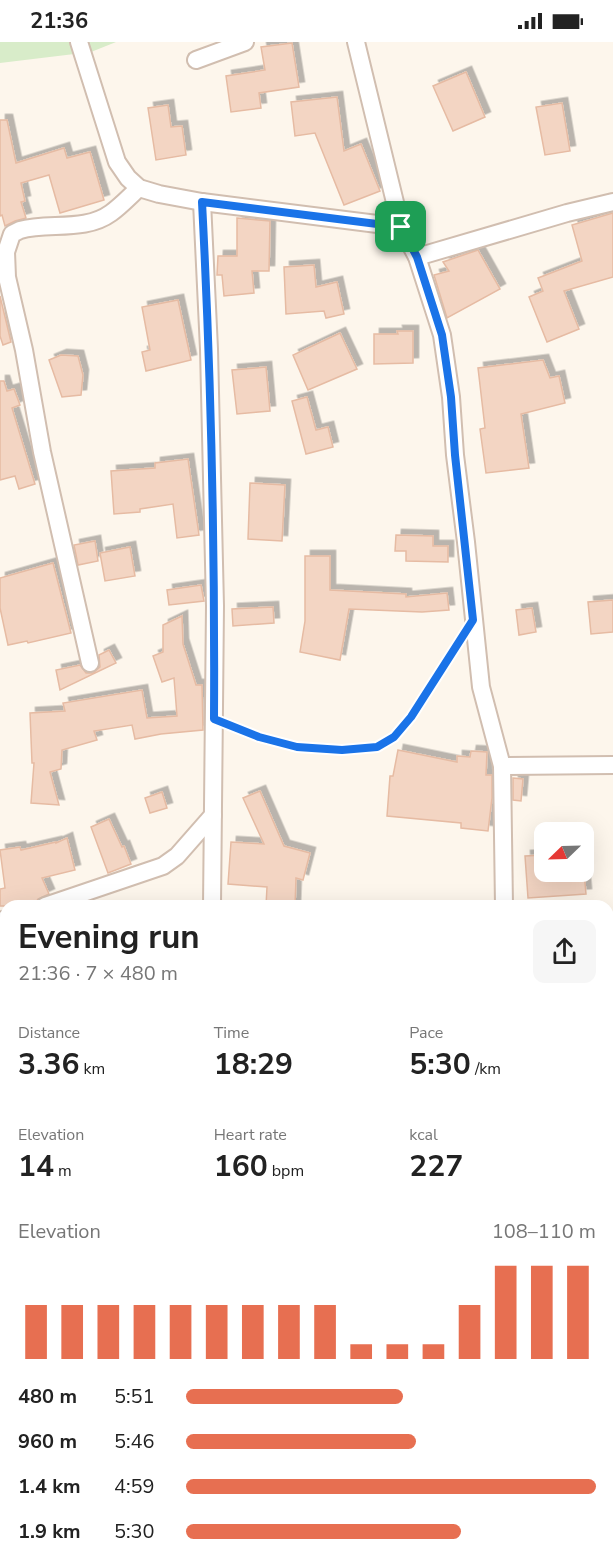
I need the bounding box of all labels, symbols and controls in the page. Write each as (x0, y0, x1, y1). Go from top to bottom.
text: 21:36 (30, 6, 88, 36)
pin (375, 201, 426, 252)
icon: arrive (384, 210, 417, 243)
north arrow (534, 822, 594, 882)
map controls (534, 822, 594, 882)
text: Evening run (18, 915, 200, 960)
button: share (533, 920, 596, 983)
text: 21:36 · 7 × 480 m (18, 960, 178, 987)
text: Distance (18, 1022, 80, 1044)
text: Time (214, 1022, 249, 1044)
text: Pace (409, 1022, 443, 1044)
text: 3.36 (18, 1044, 79, 1085)
text: 18:29 (214, 1044, 293, 1085)
text: 5:30 (409, 1044, 471, 1085)
text: km (79, 1058, 105, 1080)
text: /km (471, 1058, 501, 1080)
text: Elevation (18, 1124, 84, 1146)
text: Heart rate (214, 1124, 287, 1146)
text: kcal (409, 1124, 438, 1146)
text: 14 (18, 1146, 54, 1187)
text: 160 (214, 1146, 268, 1187)
text: 227 (409, 1146, 463, 1187)
text: m (54, 1160, 72, 1182)
text: bpm (268, 1160, 304, 1182)
text: Elevation (18, 1218, 101, 1245)
text: 108–110 m (492, 1218, 596, 1245)
text: 480 m (18, 1383, 77, 1410)
text: 5:51 (114, 1383, 155, 1410)
text: 960 m (18, 1428, 77, 1455)
text: 5:46 (114, 1428, 155, 1455)
text: 1.4 km (18, 1473, 81, 1500)
text: 4:59 (114, 1473, 155, 1500)
text: 1.9 km (18, 1518, 81, 1545)
text: 5:30 (114, 1518, 155, 1545)

